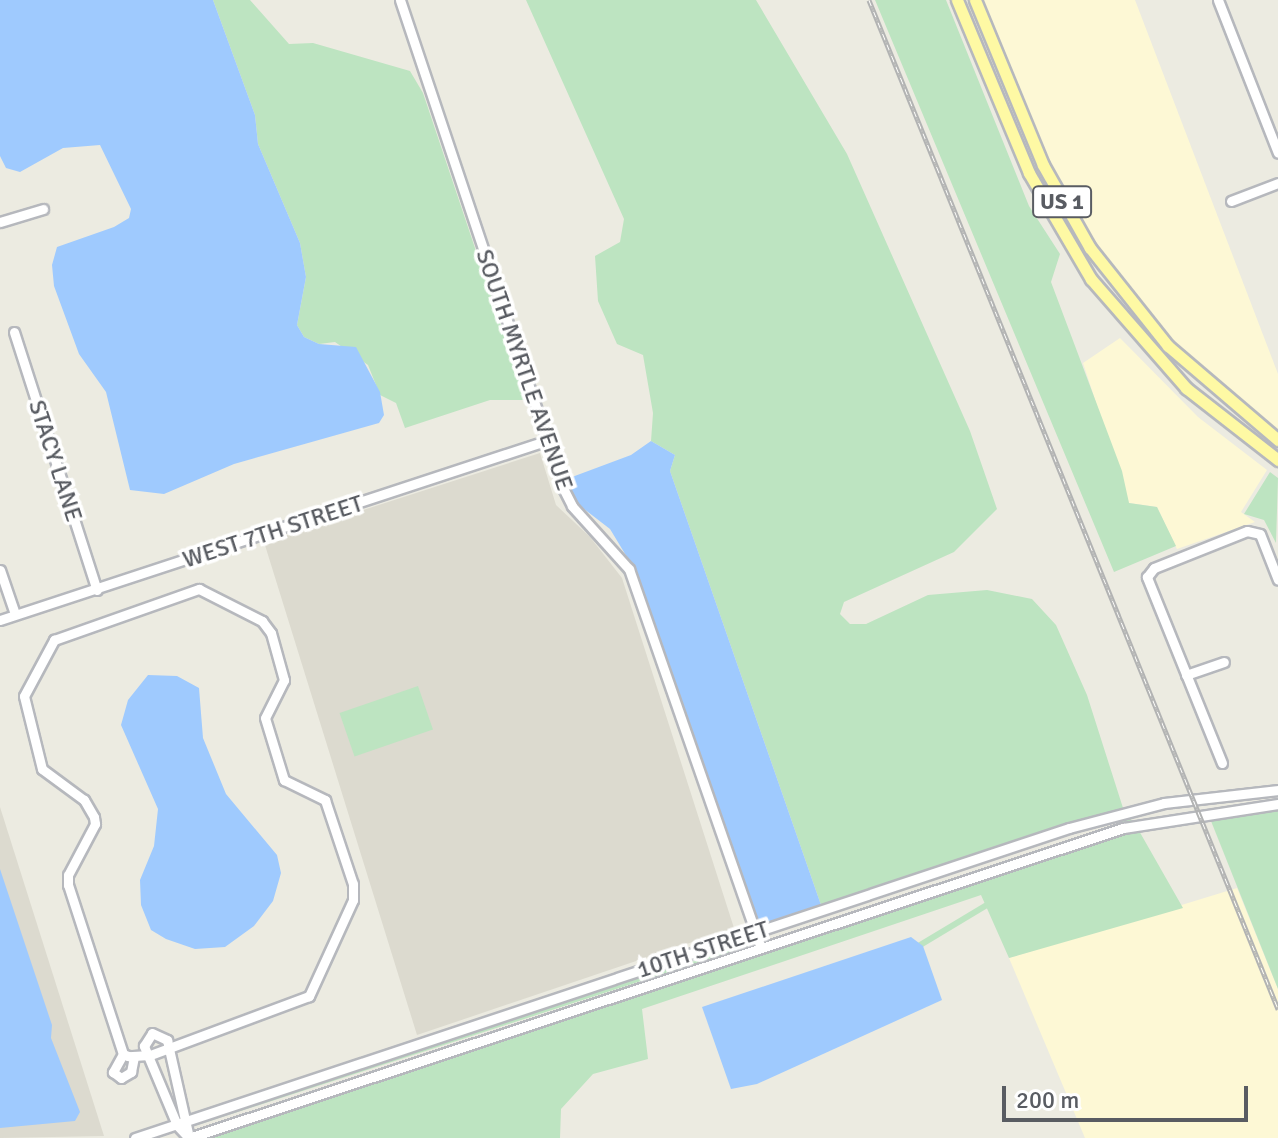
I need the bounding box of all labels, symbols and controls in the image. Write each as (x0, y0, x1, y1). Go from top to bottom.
road number: US 1 (1032, 184, 1092, 220)
street label: SOUTH MYRTLE AVENUE (469, 246, 579, 494)
street label: STACY LANE (22, 397, 88, 525)
street label: WEST 7TH STREET (179, 489, 367, 575)
street label: 10TH STREET (633, 915, 773, 985)
scale bar (1006, 1070, 1252, 1120)
text: 200 m (1016, 1085, 1079, 1115)

